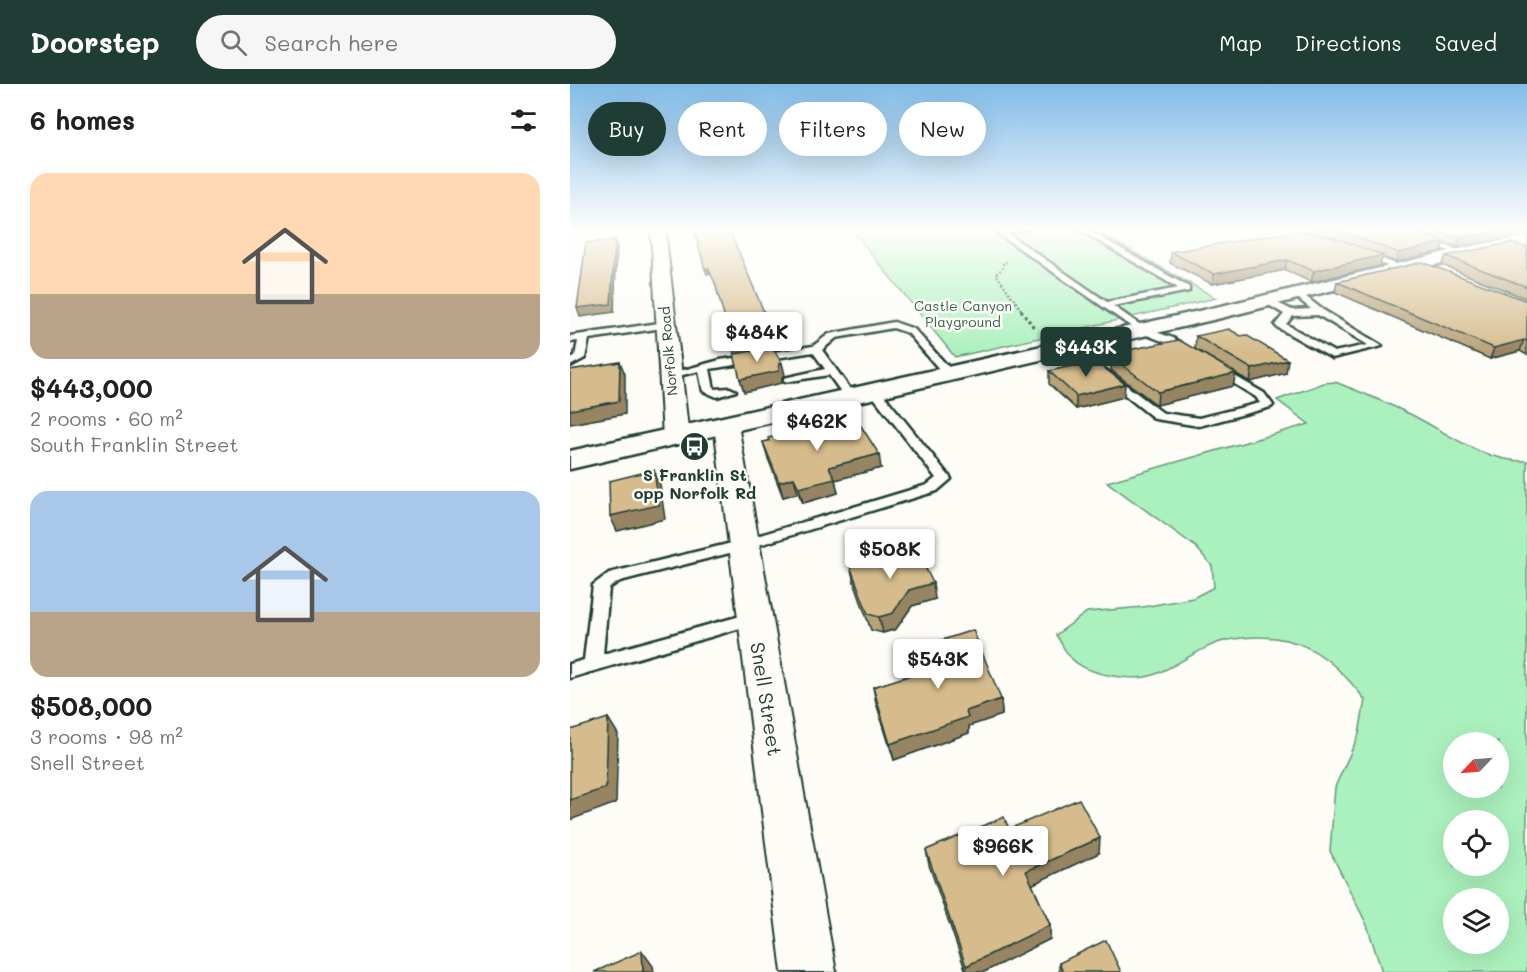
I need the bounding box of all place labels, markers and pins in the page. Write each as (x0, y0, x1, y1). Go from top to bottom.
pin: $484K (715, 312, 799, 363)
pin: $443K (1044, 327, 1128, 378)
pin: $462K (775, 401, 859, 452)
bus stop icon: S Franklin St opp Norfolk Rd (679, 430, 711, 462)
place label: S Franklin St opp Norfolk Rd (634, 464, 756, 503)
pin: $508K (848, 529, 932, 580)
pin: $543K (896, 639, 980, 690)
pin: $966K (961, 826, 1045, 877)

